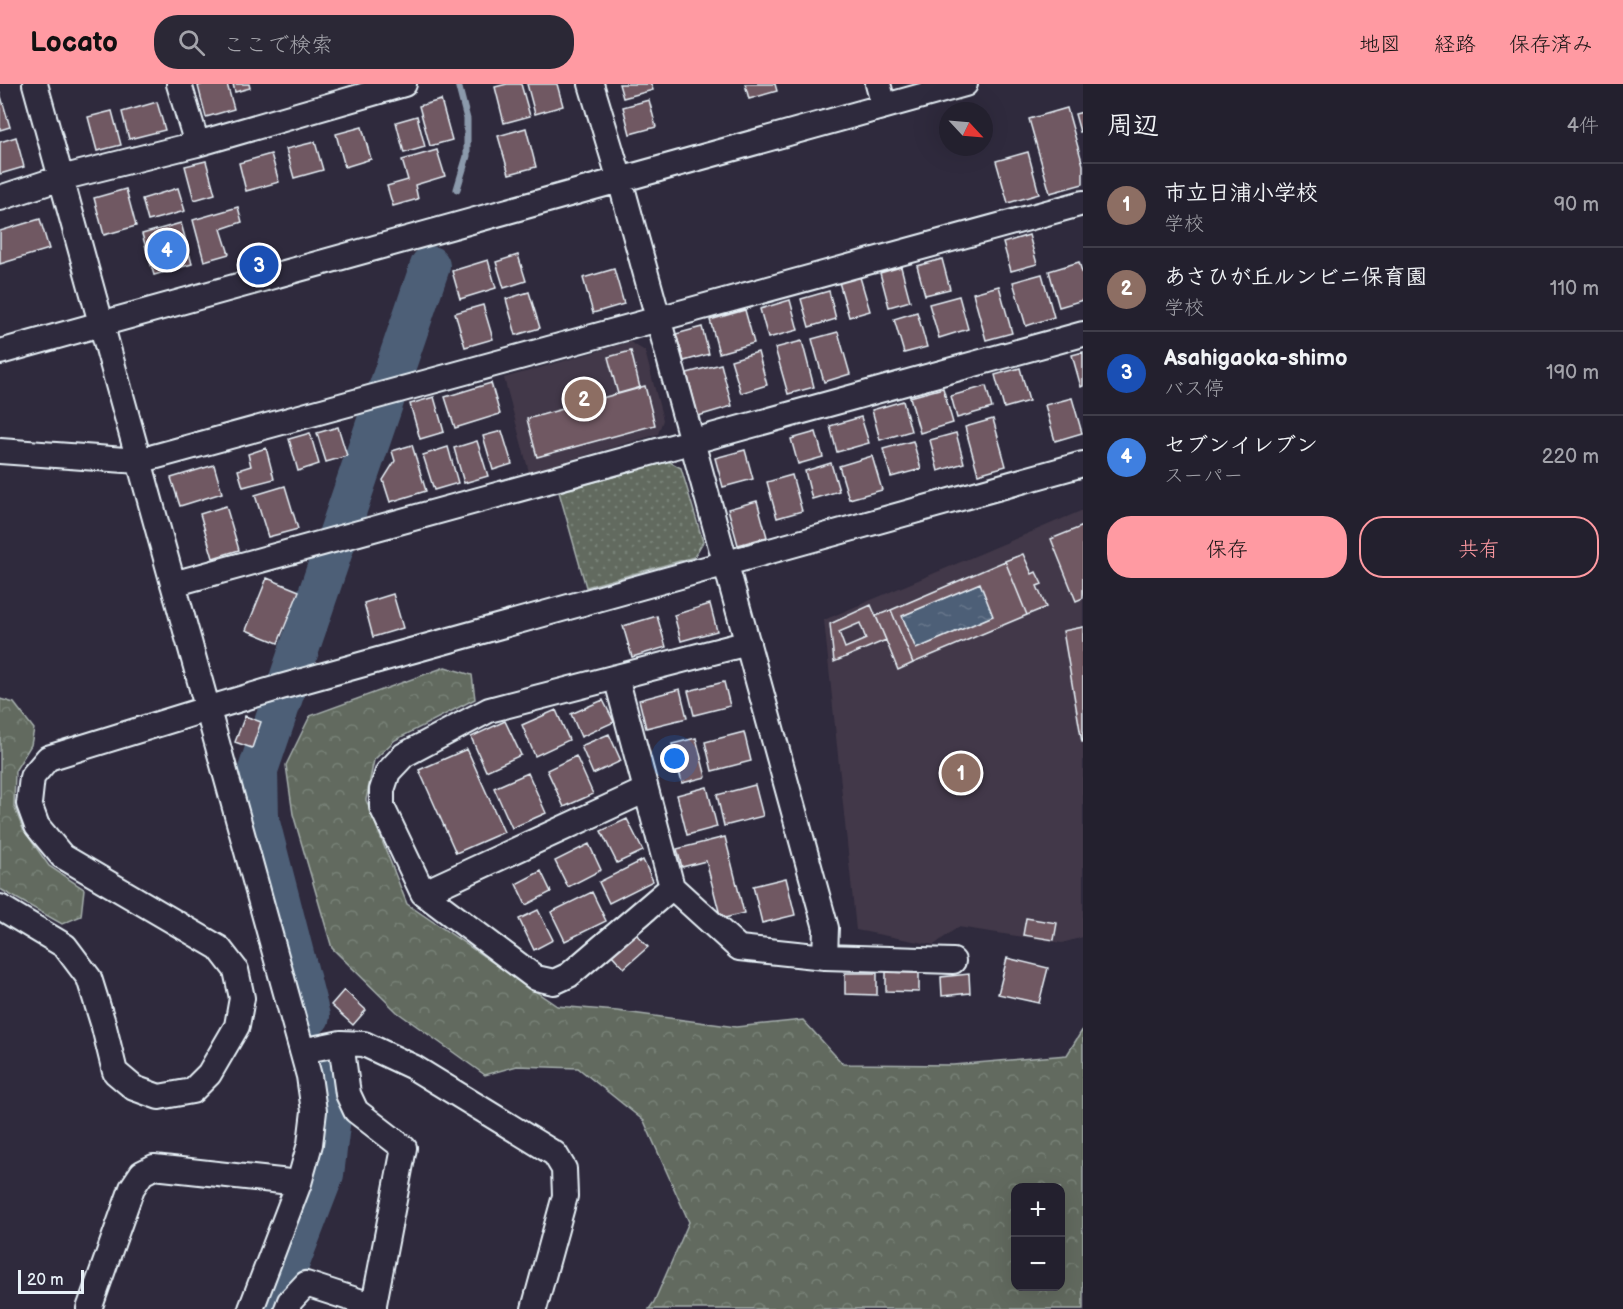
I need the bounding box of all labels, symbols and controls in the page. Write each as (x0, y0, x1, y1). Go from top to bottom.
search box (154, 15, 574, 69)
text: Locato (30, 26, 118, 59)
icon: search (175, 26, 208, 59)
text: ここで検索 (223, 32, 333, 59)
text: 地図 (1359, 32, 1401, 57)
text: 経路 (1434, 32, 1476, 57)
text: 保存済み (1509, 32, 1593, 57)
north arrow (939, 102, 993, 156)
text: 周辺 (1107, 111, 1159, 142)
text: 4件 (1567, 114, 1599, 138)
text: 市立日浦小学校 (1164, 180, 1318, 207)
text: 1 (1122, 193, 1131, 217)
text: 90 m (1554, 193, 1599, 217)
text: 学校 (1164, 212, 1204, 236)
pin: 4 (148, 228, 186, 272)
pin: 3 (240, 242, 278, 288)
text: あさひが丘ルンビニ保育園 (1164, 264, 1427, 291)
text: 2 (1121, 277, 1132, 301)
text: 110 m (1550, 277, 1599, 301)
text: 学校 (1164, 296, 1204, 320)
text: Asahigaoka-shimo (1164, 345, 1347, 372)
text: 3 (1121, 361, 1132, 385)
text: 190 m (1546, 361, 1599, 385)
pin: 2 (564, 376, 604, 422)
text: バス停 (1164, 377, 1224, 401)
text: セブンイレブン (1164, 432, 1318, 459)
text: 4 (1121, 445, 1132, 469)
text: 220 m (1542, 445, 1599, 469)
text: スーパー (1164, 464, 1243, 488)
button: 保存 (1107, 516, 1347, 578)
button: 共有 (1359, 516, 1599, 578)
your location (660, 744, 689, 773)
pin: 1 (942, 750, 980, 796)
map controls (1011, 1183, 1065, 1291)
button: + (1011, 1183, 1065, 1237)
button: − (1011, 1237, 1065, 1291)
scale bar (18, 1267, 84, 1294)
text: 20 m (27, 1271, 63, 1290)

